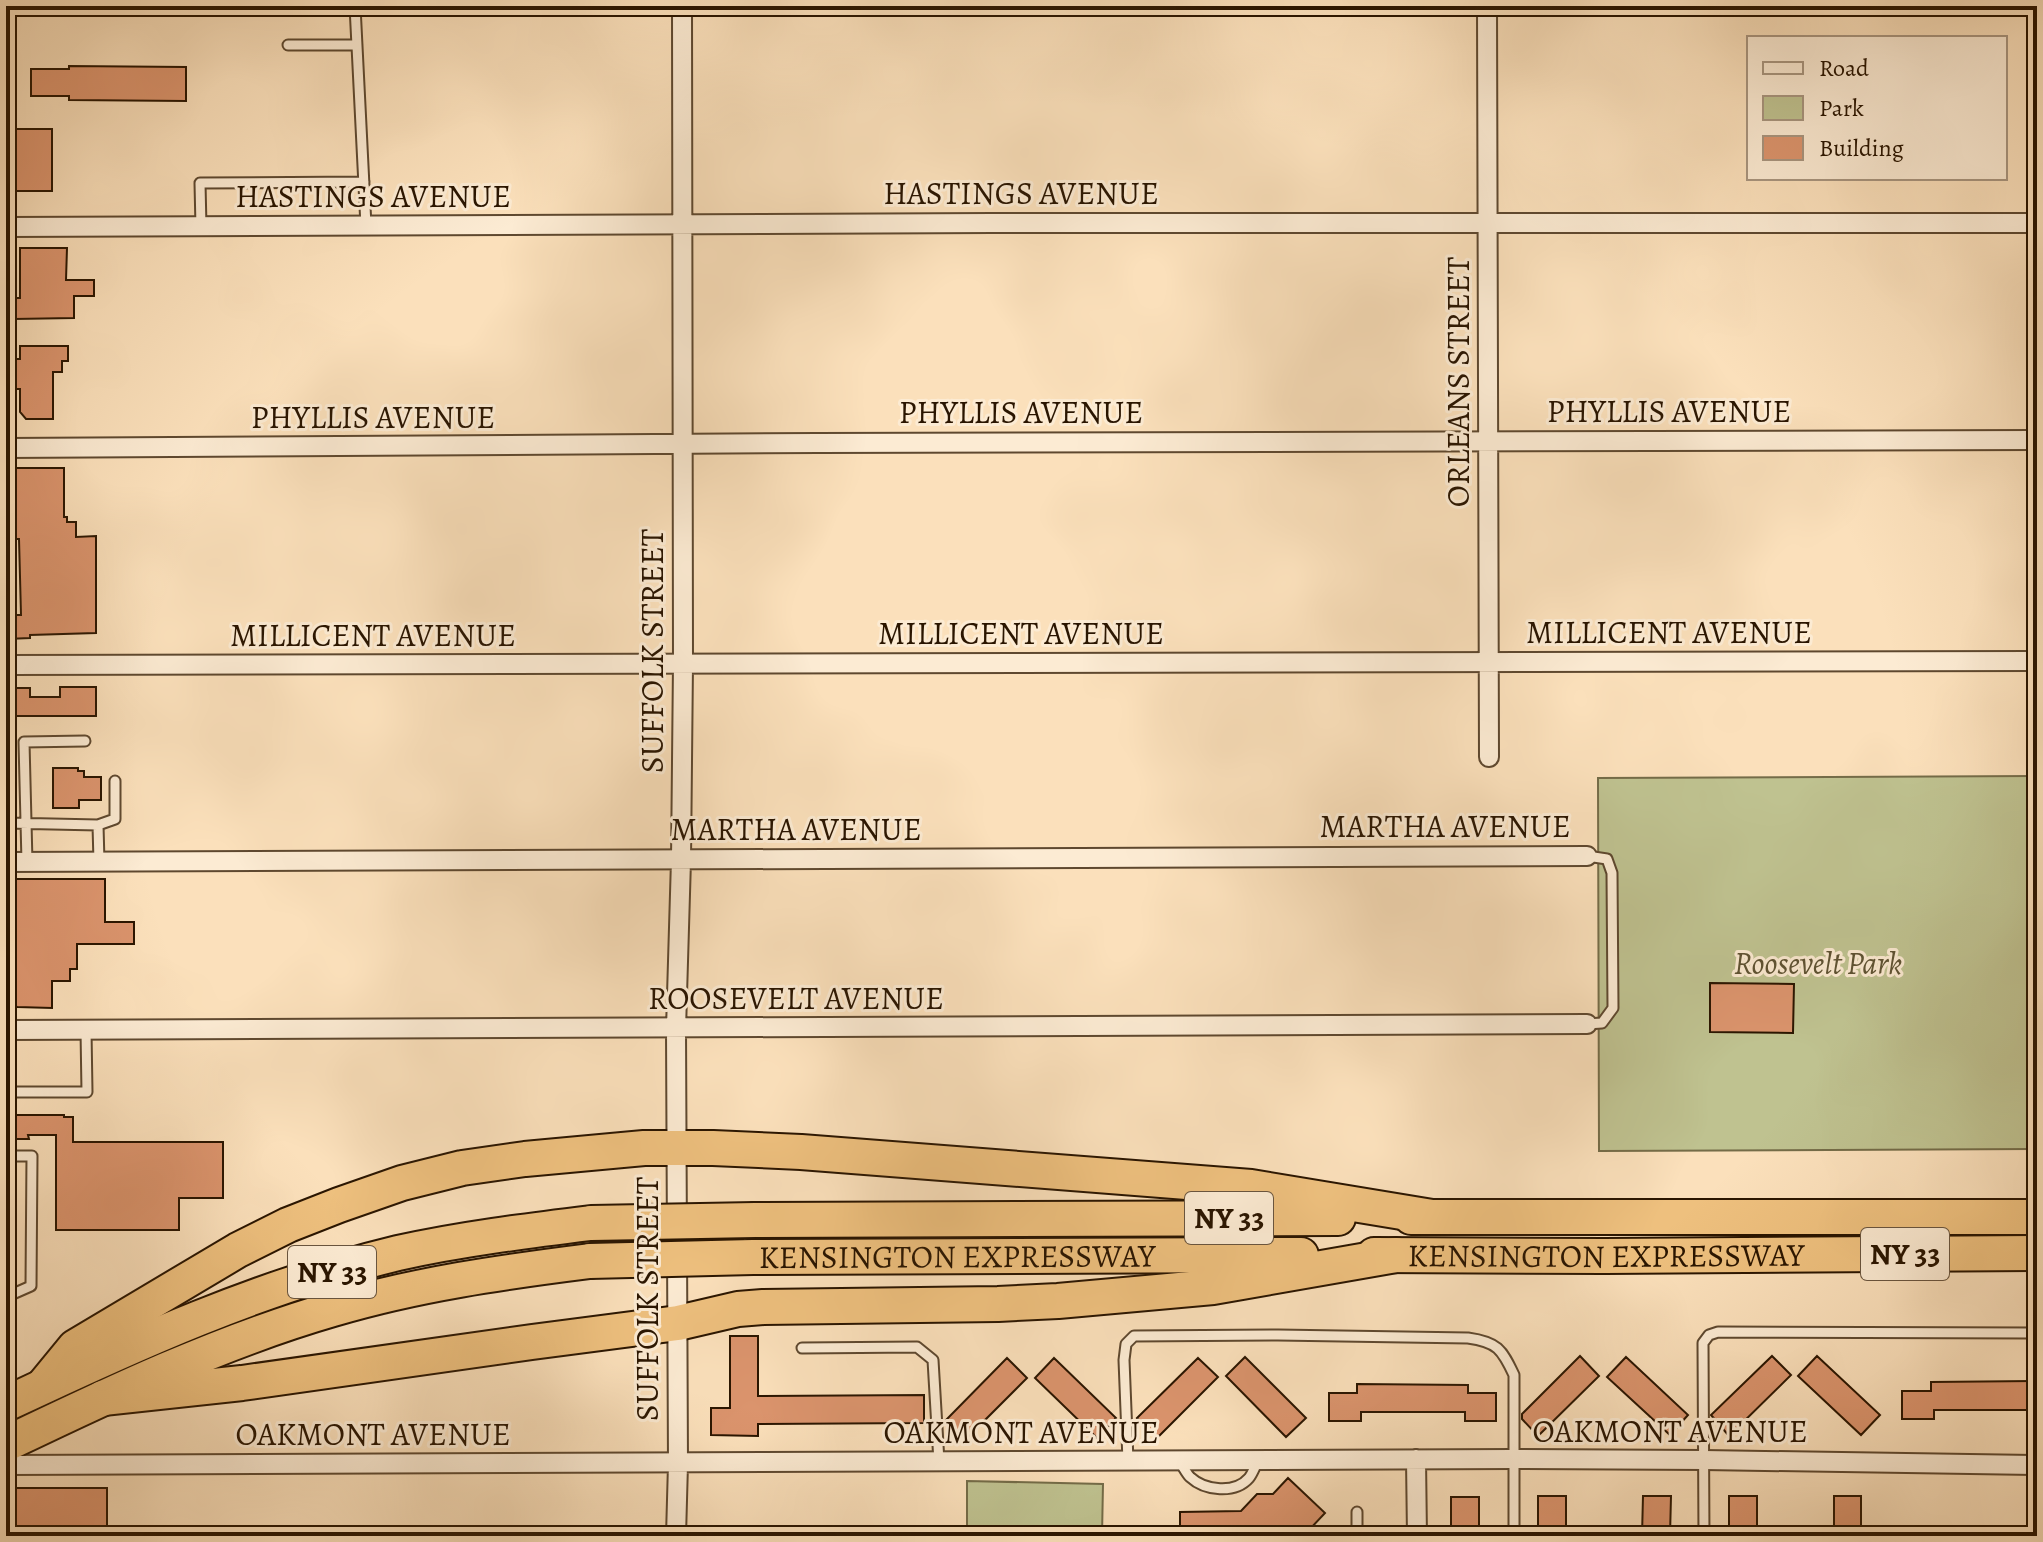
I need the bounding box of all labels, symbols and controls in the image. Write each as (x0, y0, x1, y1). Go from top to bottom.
legend (1747, 36, 2007, 180)
text: Road (1819, 52, 1869, 84)
text: Park (1819, 92, 1864, 124)
text: Building (1819, 132, 1904, 164)
street label: HASTINGS AVENUE (883, 171, 1159, 215)
street label: HASTINGS AVENUE (235, 174, 511, 218)
street label: ORLEANS STREET (1436, 256, 1480, 507)
street label: PHYLLIS AVENUE (1547, 389, 1791, 433)
street label: PHYLLIS AVENUE (899, 390, 1143, 434)
street label: PHYLLIS AVENUE (251, 395, 495, 439)
street label: SUFFOLK STREET (630, 528, 674, 773)
street label: MILLICENT AVENUE (1526, 610, 1812, 654)
street label: MILLICENT AVENUE (878, 611, 1164, 655)
street label: MILLICENT AVENUE (230, 613, 516, 657)
street label: MARTHA AVENUE (1319, 804, 1571, 848)
street label: MARTHA AVENUE (670, 807, 922, 851)
park label: Roosevelt Park (1734, 941, 1902, 985)
street label: ROOSEVELT AVENUE (648, 976, 944, 1020)
street label: SUFFOLK STREET (625, 1176, 669, 1421)
road number: NY 33 (1185, 1192, 1273, 1244)
road number: NY 33 (1861, 1228, 1949, 1280)
street label: KENSINGTON EXPRESSWAY (1408, 1233, 1805, 1278)
street label: KENSINGTON EXPRESSWAY (759, 1234, 1156, 1279)
road number: NY 33 (288, 1246, 376, 1298)
street label: OAKMONT AVENUE (1532, 1409, 1808, 1453)
street label: OAKMONT AVENUE (883, 1410, 1159, 1454)
street label: OAKMONT AVENUE (235, 1412, 511, 1456)

